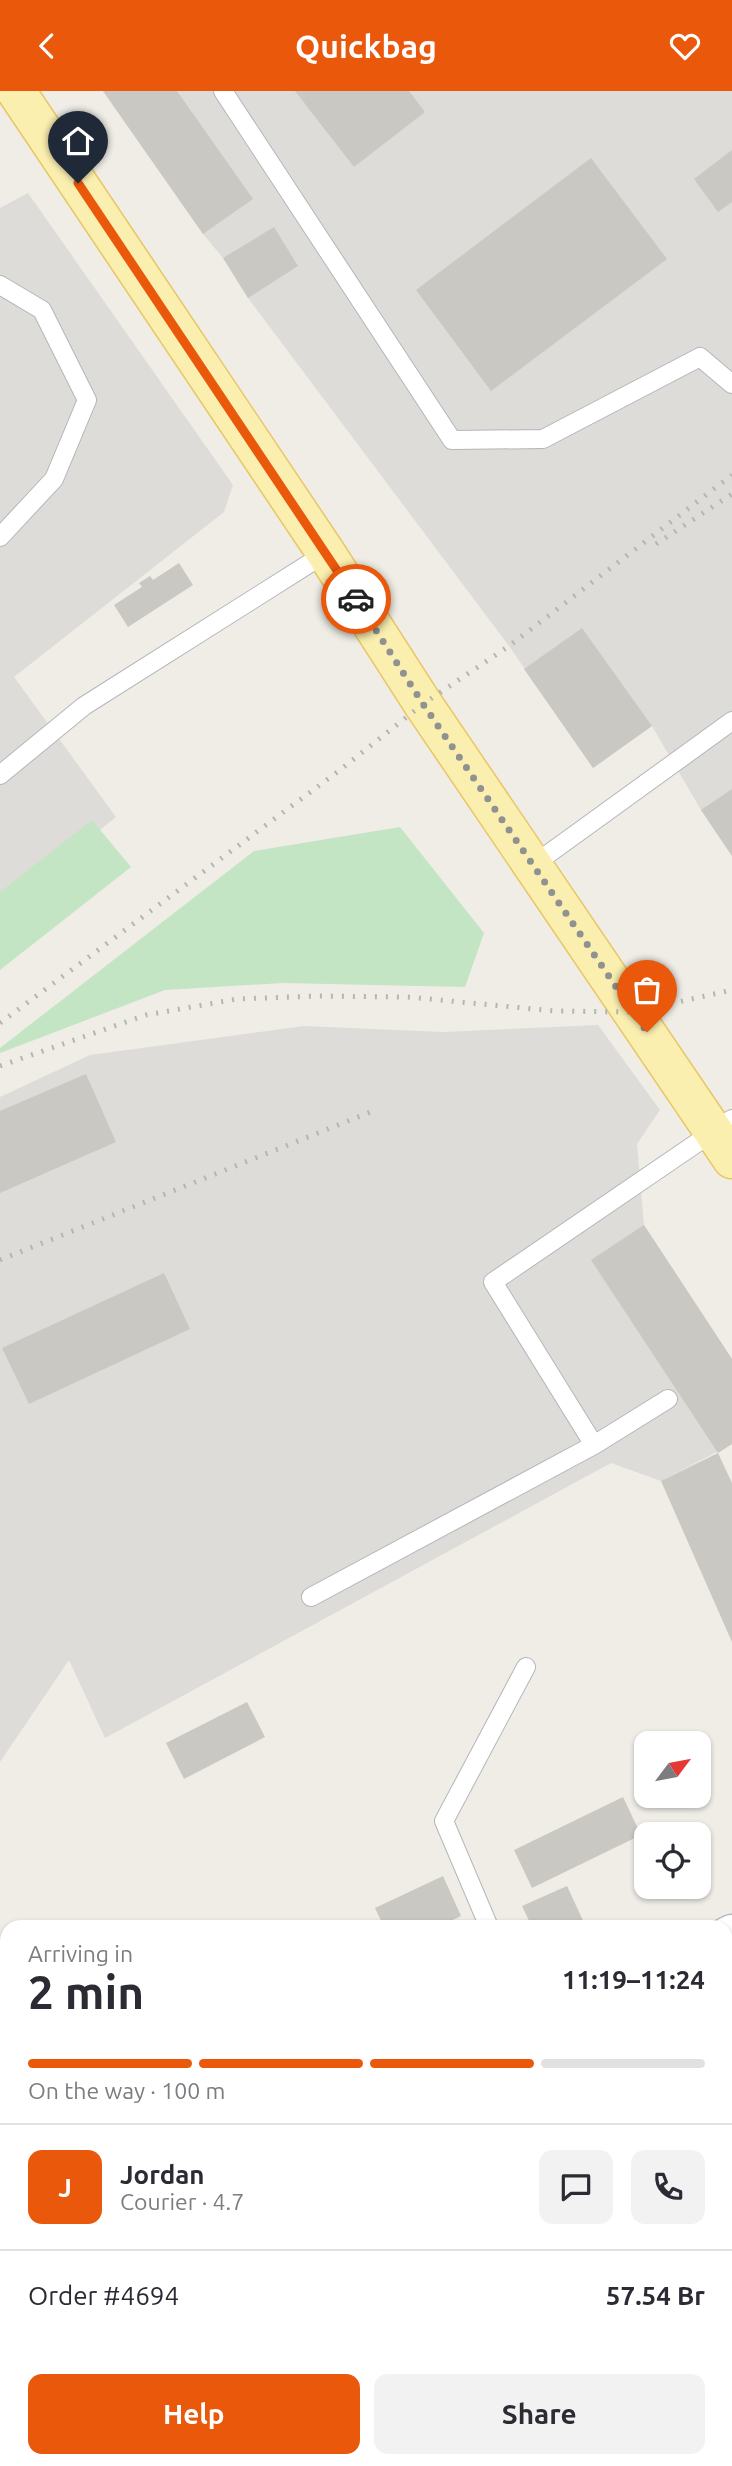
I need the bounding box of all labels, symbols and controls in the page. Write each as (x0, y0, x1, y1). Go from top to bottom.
icon: back (28, 27, 66, 65)
icon: heart (666, 27, 704, 65)
text: Quickbag (295, 28, 437, 64)
pin (48, 111, 108, 183)
icon: home (59, 122, 97, 160)
courier (321, 564, 391, 634)
icon: car (337, 580, 375, 618)
pin (617, 960, 677, 1032)
icon: bag (628, 971, 666, 1009)
north arrow (634, 1731, 710, 1808)
map controls (634, 1731, 711, 1899)
button: locate (634, 1822, 711, 1899)
text: Arriving in (28, 1941, 133, 1966)
text: 11:19–11:24 (562, 1965, 705, 1994)
text: 2 min (28, 1966, 144, 2018)
text: On the way · 100 m (28, 2078, 225, 2103)
button: chat (539, 2150, 613, 2224)
button: phone (631, 2150, 705, 2224)
text: Jordan (120, 2160, 205, 2189)
text: J (58, 2173, 72, 2202)
text: Courier · 4.7 (120, 2189, 244, 2214)
text: Order #4694 (28, 2281, 179, 2310)
text: 57.54 Br (606, 2281, 705, 2310)
button: Help (28, 2374, 360, 2454)
button: Share (374, 2374, 705, 2454)

